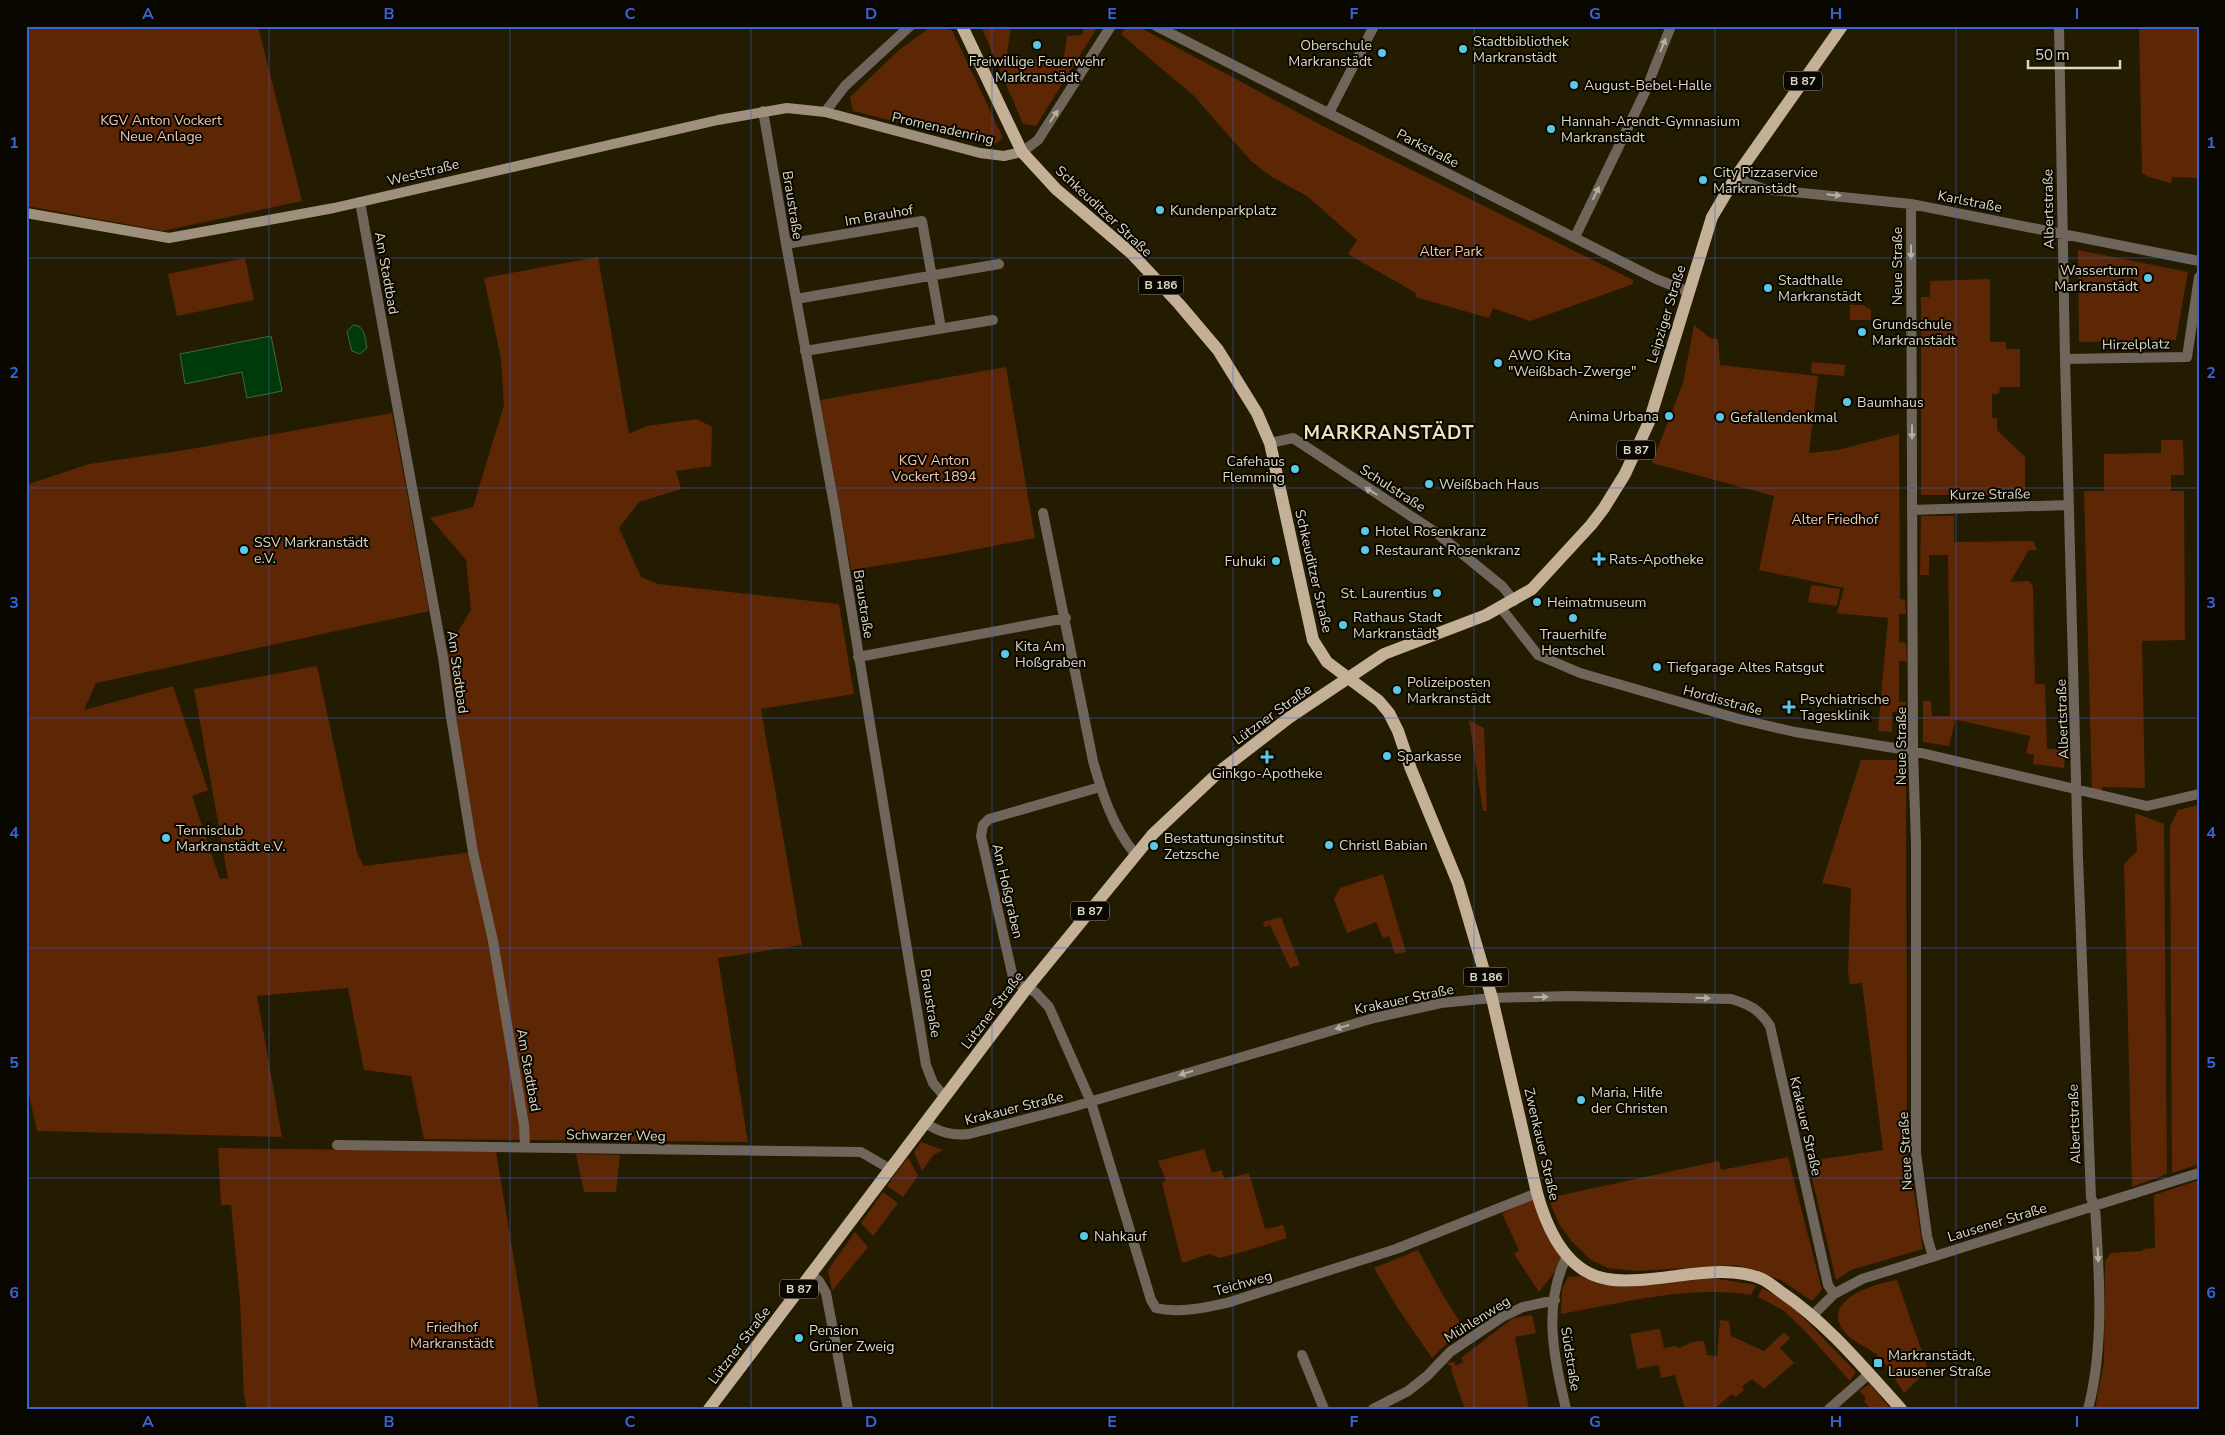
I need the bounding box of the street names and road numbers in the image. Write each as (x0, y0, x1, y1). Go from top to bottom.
road number: B 87 (1784, 72, 1822, 90)
street label: Promenadenring (890, 108, 996, 149)
street label: Parkstraße (1393, 125, 1462, 172)
street label: Weststraße (385, 154, 461, 191)
street label: Schkeuditzer Straße (1051, 162, 1156, 261)
street label: Braustraße (778, 169, 807, 241)
street label: Albertstraße (2038, 169, 2059, 249)
street label: Karlstraße (1936, 186, 2004, 217)
street label: Im Brauhof (843, 200, 915, 231)
street label: Neue Straße (1888, 227, 1907, 305)
street label: Am Stadtbad (370, 230, 403, 316)
street label: Leipziger Straße (1642, 262, 1691, 366)
road number: B 186 (1138, 276, 1184, 294)
street label: Hirzelplatz (2102, 334, 2171, 355)
road number: B 87 (1617, 440, 1655, 460)
street label: Schulstraße (1356, 460, 1429, 517)
street label: Kurze Straße (1949, 484, 2031, 505)
street label: Schkeuditzer Straße (1290, 508, 1337, 635)
street label: Braustraße (849, 568, 878, 640)
street label: Am Stadtbad (442, 629, 473, 715)
street label: Lützner Straße (1229, 679, 1315, 749)
street label: Albertstraße (2052, 679, 2073, 759)
street label: Hordisstraße (1681, 681, 1765, 720)
street label: Neue Straße (1892, 707, 1911, 785)
street label: Am Hoßgraben (987, 842, 1028, 940)
road number: B 87 (1071, 901, 1109, 920)
street label: Braustraße (916, 967, 945, 1039)
street label: Lützner Straße (957, 968, 1028, 1053)
road number: B 186 (1464, 968, 1508, 986)
street label: Krakauer Straße (1353, 980, 1456, 1019)
street label: Am Stadtbad (512, 1027, 545, 1113)
street label: Krakauer Straße (1785, 1075, 1826, 1178)
street label: Albertstraße (2064, 1084, 2085, 1164)
street label: Zwenkauer Straße (1519, 1086, 1564, 1202)
street label: Krakauer Straße (963, 1087, 1066, 1130)
street label: Neue Straße (1894, 1111, 1917, 1191)
street label: Schwarzer Weg (566, 1125, 666, 1146)
street label: Lausener Straße (1945, 1198, 2049, 1247)
street label: Teichweg (1212, 1266, 1274, 1301)
road number: B 87 (780, 1280, 818, 1298)
street label: Mühlenweg (1441, 1292, 1514, 1347)
street label: Lützner Straße (704, 1303, 775, 1388)
street label: Südstraße (1556, 1326, 1585, 1392)

